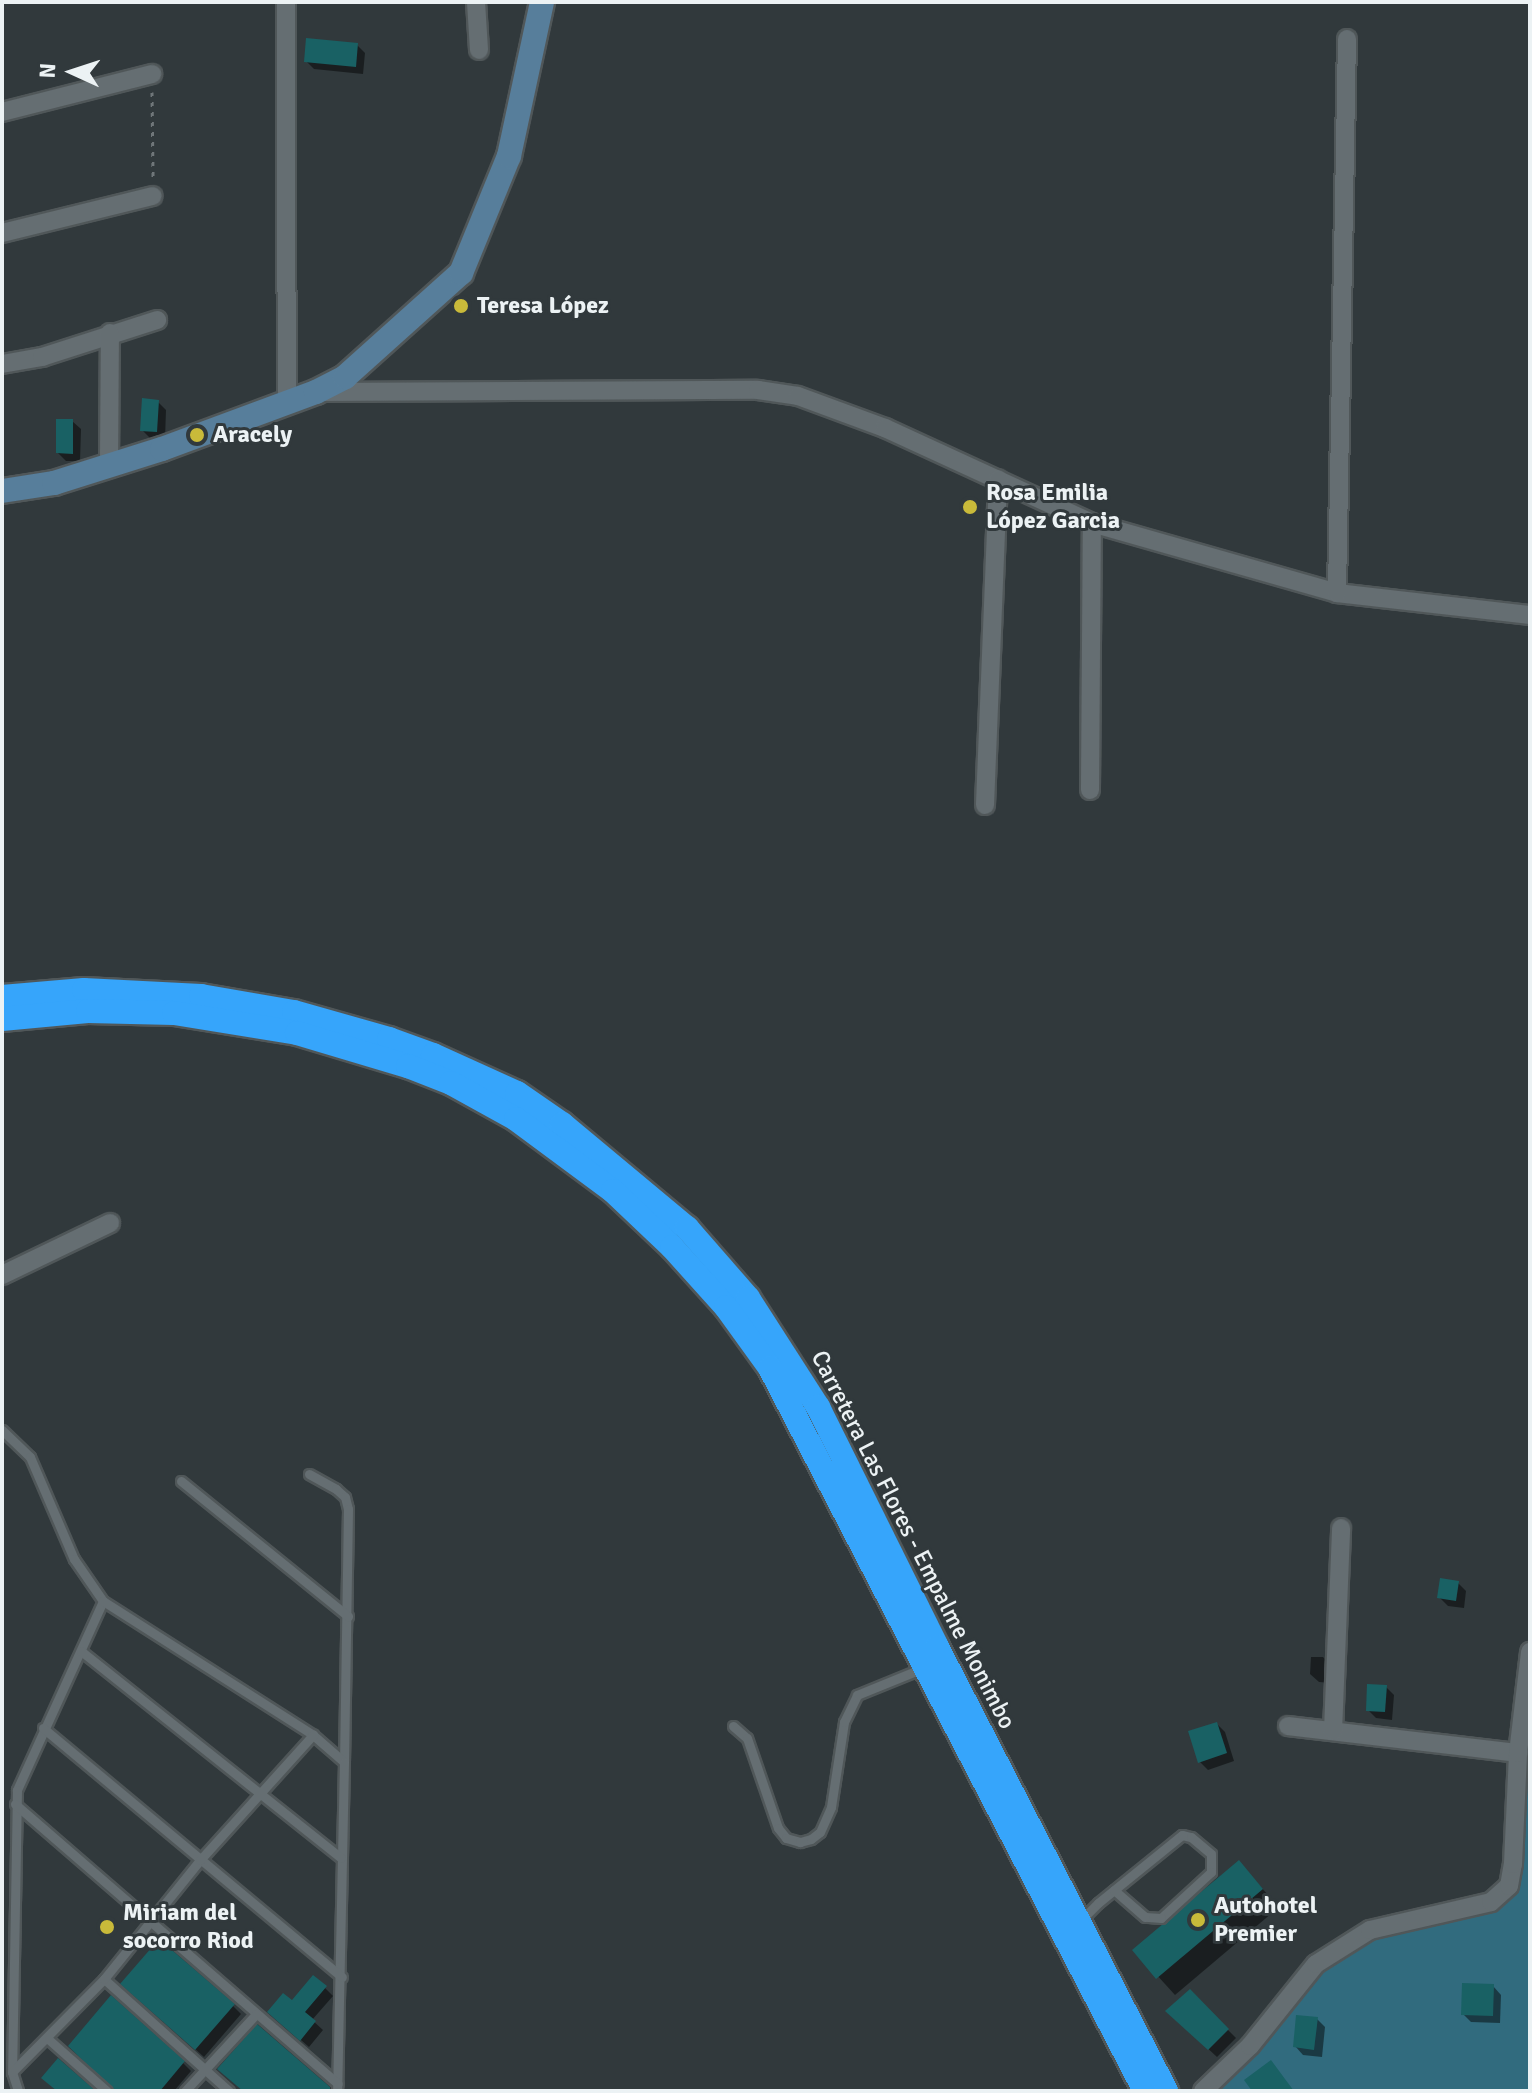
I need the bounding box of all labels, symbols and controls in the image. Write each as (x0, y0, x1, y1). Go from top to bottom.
north arrow (32, 32, 112, 112)
text: N (34, 62, 61, 79)
place label: Teresa López (477, 292, 609, 320)
marker: Teresa López (452, 297, 470, 315)
place label: Aracely (213, 421, 292, 449)
marker: Aracely (188, 426, 206, 444)
place label: Rosa Emilia López Garcia (986, 479, 1120, 535)
marker: Rosa Emilia López Garcia (961, 498, 979, 516)
street label: Carretera Las Flores - Empalme Monimbo (805, 1346, 1021, 1734)
place label: Autohotel Premier (1214, 1892, 1317, 1948)
place label: Miriam del socorro Riod (123, 1899, 254, 1955)
marker: Autohotel Premier (1189, 1911, 1207, 1929)
marker: Miriam del socorro Riod (98, 1918, 116, 1936)

